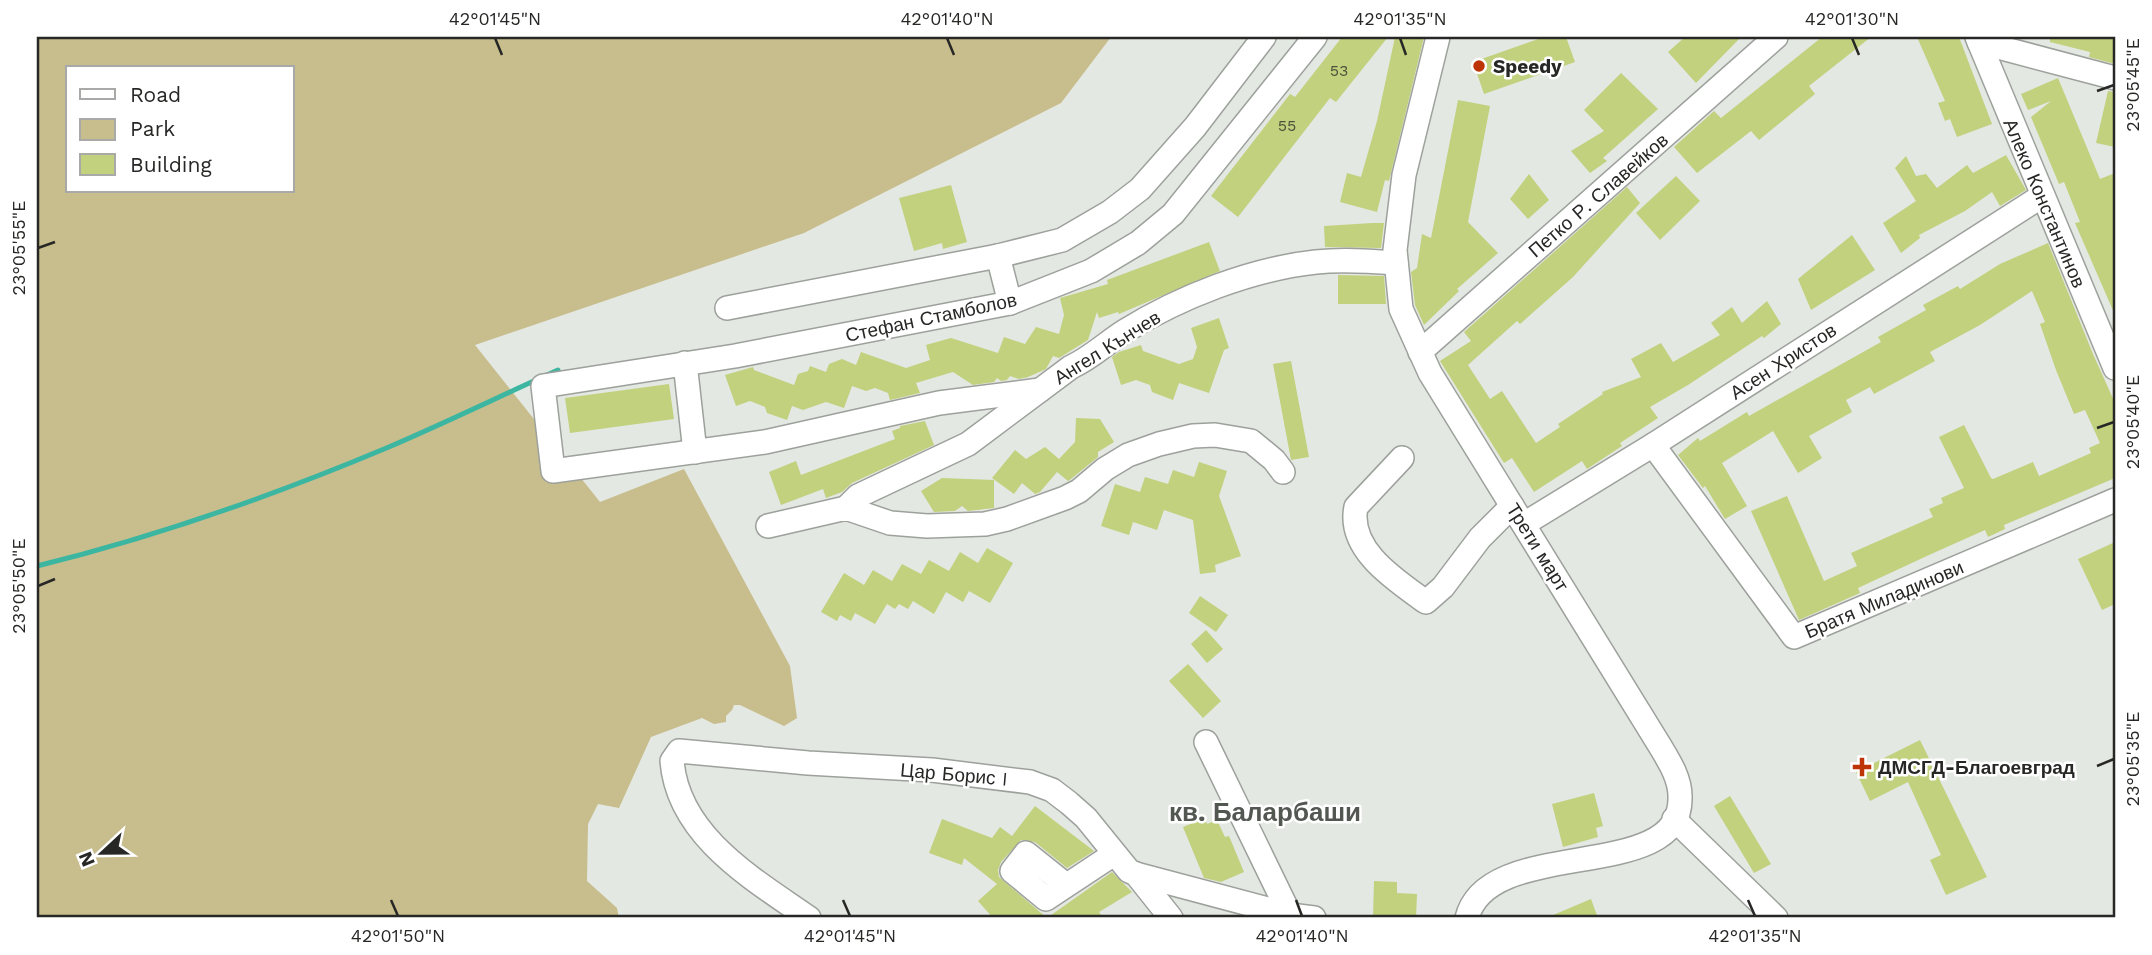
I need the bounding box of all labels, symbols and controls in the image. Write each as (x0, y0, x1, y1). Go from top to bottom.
text: 42°01'45"N (449, 8, 541, 29)
text: 42°01'40"N (900, 8, 994, 29)
text: 42°01'35"N (1353, 8, 1447, 29)
text: 42°01'30"N (1805, 8, 1899, 29)
text: 23°05'45"E (2122, 38, 2143, 132)
place label: Speedy (1493, 55, 1562, 78)
marker: Speedy (1471, 58, 1487, 74)
house number: 53 (1330, 61, 1348, 80)
legend (66, 66, 294, 192)
text: Road (130, 82, 181, 107)
street label: Алеко Константинов (1998, 115, 2091, 291)
text: Park (130, 116, 175, 141)
house number: 55 (1278, 116, 1296, 135)
street label: Петко Р. Славейков (1524, 128, 1673, 262)
text: Building (130, 152, 212, 177)
text: 23°05'55"E (8, 201, 29, 295)
street label: Стефан Стамболов (843, 288, 1019, 347)
street label: Ангел Кънчев (1050, 306, 1165, 389)
street label: Асен Христов (1726, 318, 1841, 404)
text: 23°05'40"E (2122, 375, 2143, 469)
street label: Трети март (1502, 499, 1574, 596)
text: 23°05'50"E (8, 538, 29, 634)
street label: Братя Миладинови (1801, 556, 1967, 643)
text: 23°05'35"E (2122, 712, 2143, 806)
place label: ДМСГД-Благоевград (1878, 756, 2075, 779)
marker: ДМСГД-Благоевград (1852, 757, 1872, 777)
street label: Цар Борис I (899, 758, 1009, 791)
district label: кв. Баларбаши (1169, 797, 1361, 827)
north arrow (66, 818, 136, 888)
text: N (73, 848, 100, 870)
text: 42°01'50"N (351, 925, 445, 946)
text: 42°01'45"N (804, 925, 896, 946)
text: 42°01'40"N (1255, 925, 1349, 946)
text: 42°01'35"N (1708, 925, 1802, 946)

